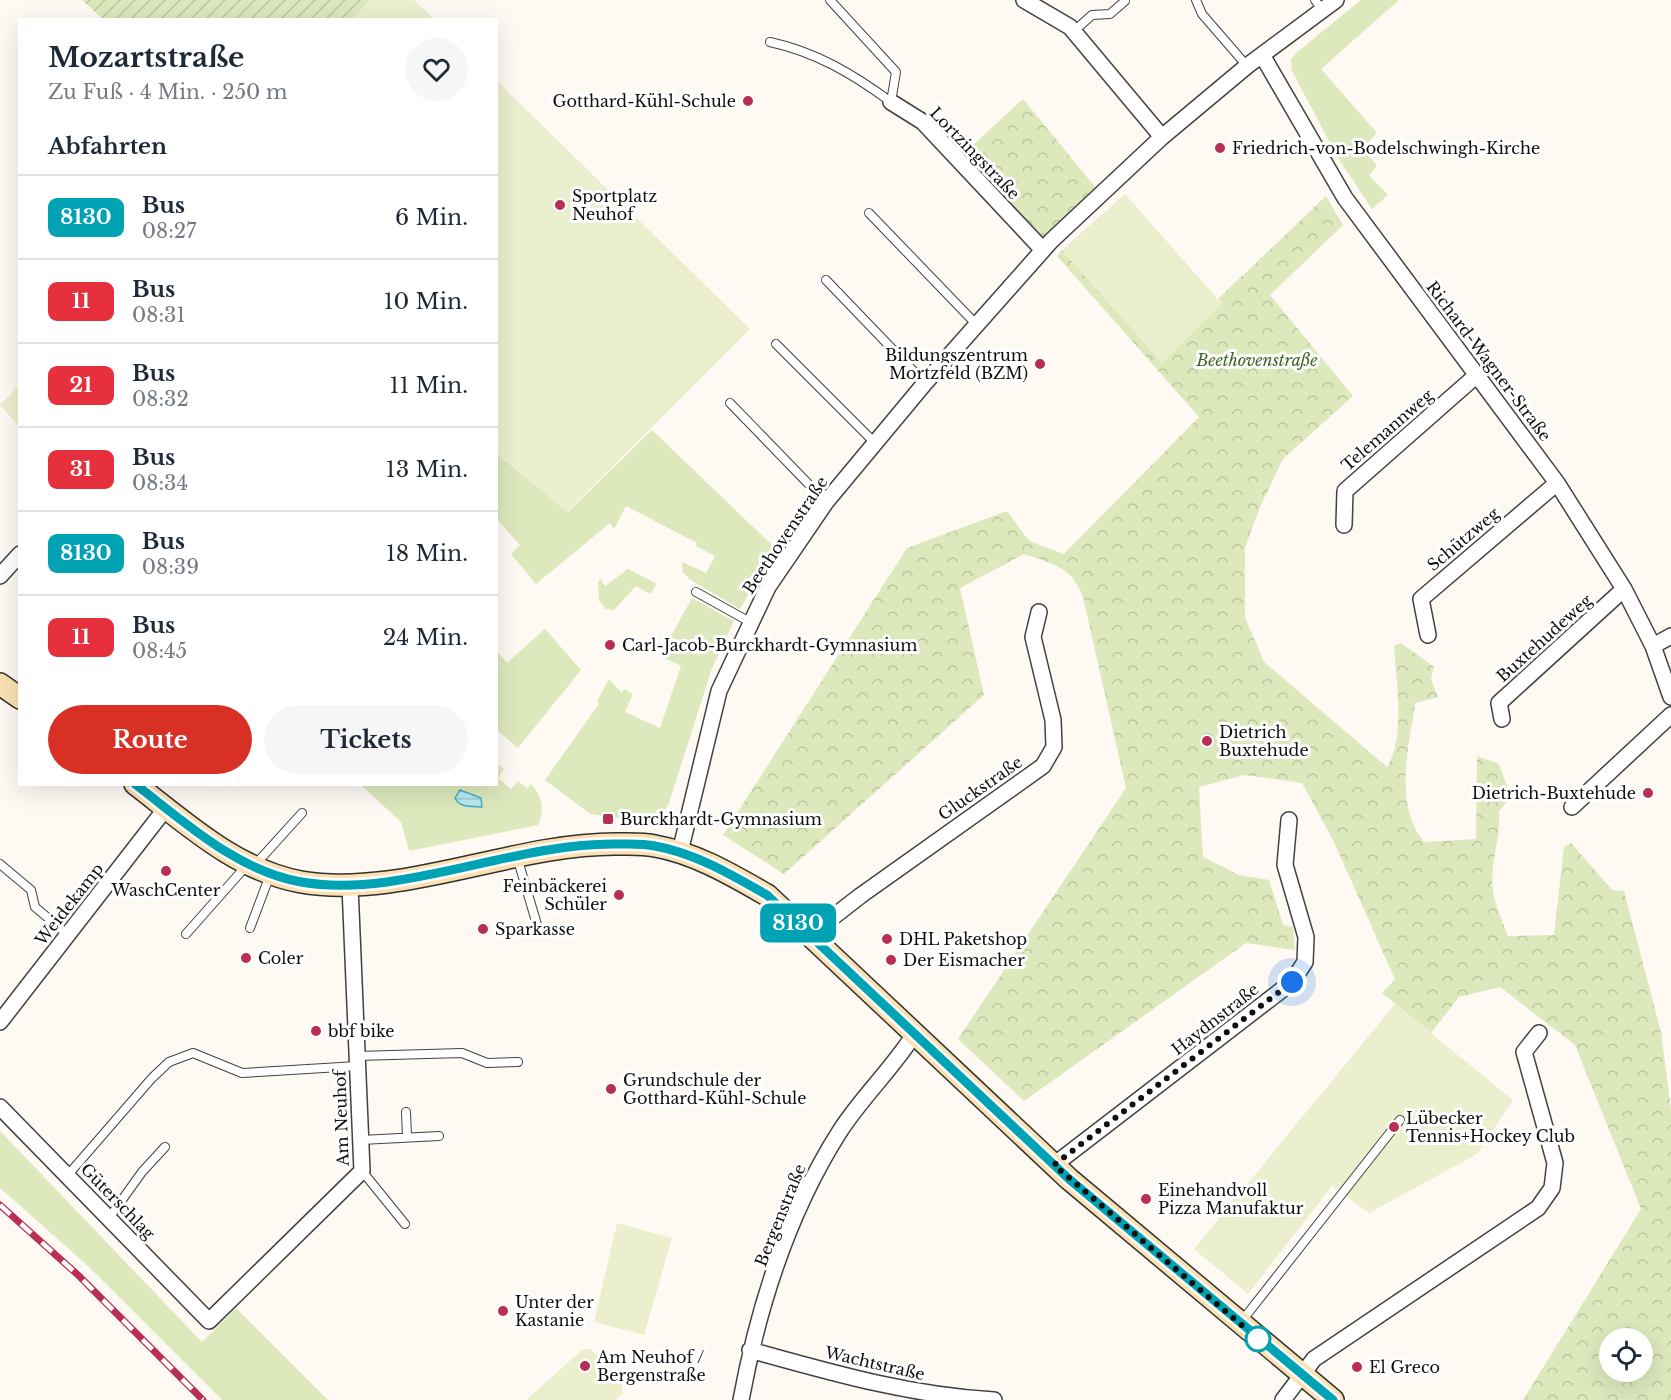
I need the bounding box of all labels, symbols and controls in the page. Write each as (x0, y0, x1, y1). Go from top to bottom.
button: heart (405, 38, 468, 101)
text: Mozartstraße (48, 40, 244, 75)
text: Zu Fuß · 4 Min. · 250 m (48, 80, 288, 104)
place label: Gotthard-Kühl-Schule (553, 91, 736, 111)
marker: Gotthard-Kühl-Schule (741, 94, 755, 108)
street label: Lortzingstraße (926, 103, 1024, 203)
text: Abfahrten (48, 133, 167, 160)
place label: Friedrich-von-Bodelschwingh-Kirche (1232, 138, 1540, 158)
marker: Friedrich-von-Bodelschwingh-Kirche (1213, 141, 1227, 155)
place label: Sportplatz Neuhof (572, 186, 657, 224)
text: Bus (142, 192, 185, 219)
marker: Sportplatz Neuhof (553, 198, 567, 212)
text: 8130 (60, 204, 112, 230)
text: 6 Min. (395, 204, 468, 231)
text: 08:27 (142, 219, 196, 243)
text: Bus (132, 276, 175, 303)
street label: Richard-Wagner-Straße (1422, 277, 1556, 445)
text: 11 (72, 288, 90, 314)
text: 10 Min. (384, 288, 468, 315)
text: 08:31 (132, 303, 185, 327)
place label: Bildungszentrum Mortzfeld (BZM) (885, 345, 1028, 383)
park label: Beethovenstraße (1196, 350, 1318, 370)
marker: Bildungszentrum Mortzfeld (BZM) (1033, 357, 1047, 371)
text: Bus (132, 360, 175, 387)
text: 21 (70, 372, 92, 398)
text: 11 Min. (390, 372, 468, 399)
street label: Telemannweg (1337, 385, 1437, 475)
text: 08:32 (132, 387, 189, 411)
text: Bus (132, 444, 175, 471)
text: 31 (70, 456, 92, 482)
text: 13 Min. (386, 456, 468, 483)
text: 08:34 (132, 471, 188, 495)
street label: Beethovenstraße (738, 472, 832, 598)
street label: Schützweg (1423, 503, 1503, 575)
text: Bus (142, 528, 185, 555)
text: 8130 (60, 540, 112, 566)
text: 18 Min. (386, 540, 468, 567)
text: 08:39 (142, 555, 199, 579)
street label: Buxtehudeweg (1492, 590, 1596, 686)
text: Bus (132, 612, 175, 639)
text: 11 (72, 624, 90, 650)
text: 24 Min. (383, 624, 468, 651)
place label: Carl-Jacob-Burckhardt-Gymnasium (622, 635, 917, 655)
marker: Carl-Jacob-Burckhardt-Gymnasium (603, 638, 617, 652)
text: 08:45 (132, 639, 187, 663)
button: Route (48, 705, 252, 774)
button: Tickets (264, 705, 468, 774)
place label: Dietrich Buxtehude (1219, 722, 1309, 760)
marker: Dietrich Buxtehude (1200, 734, 1214, 748)
street label: Gluckstraße (934, 752, 1026, 824)
place label: Dietrich-Buxtehude (1472, 783, 1636, 803)
marker: Dietrich-Buxtehude (1641, 786, 1655, 800)
place label: Burckhardt-Gymnasium (620, 809, 822, 829)
marker: Burckhardt-Gymnasium (601, 812, 615, 826)
street label: Weidekamp (30, 859, 107, 950)
marker: WaschCenter (159, 864, 173, 878)
place label: Feinbäckerei Schüler (503, 876, 608, 914)
place label: WaschCenter (111, 880, 221, 900)
marker: Feinbäckerei Schüler (612, 888, 626, 902)
line badge: 8130 (756, 904, 840, 942)
text: 8130 (772, 910, 824, 936)
place label: Sparkasse (495, 919, 575, 939)
marker: Sparkasse (476, 922, 490, 936)
place label: DHL Paketshop (899, 929, 1027, 949)
marker: DHL Paketshop (880, 932, 894, 946)
place label: Coler (258, 948, 304, 968)
place label: Der Eismacher (903, 950, 1025, 970)
marker: Coler (239, 951, 253, 965)
marker: Der Eismacher (884, 953, 898, 967)
your location (1277, 967, 1307, 997)
street label: Haydnstraße (1167, 979, 1263, 1059)
place label: bbf bike (327, 1021, 394, 1041)
marker: bbf bike (309, 1024, 323, 1038)
street label: Am Neuhof (329, 1067, 353, 1167)
place label: Grundschule der Gotthard-Kühl-Schule (623, 1070, 806, 1108)
marker: Grundschule der Gotthard-Kühl-Schule (604, 1082, 618, 1096)
place label: Lübecker Tennis+Hockey Club (1406, 1108, 1575, 1146)
marker: Lübecker Tennis+Hockey Club (1387, 1120, 1401, 1134)
street label: Güterschlag (77, 1159, 160, 1243)
street label: Bergenstraße (750, 1161, 810, 1269)
place label: Einehandvoll Pizza Manufaktur (1158, 1180, 1304, 1218)
marker: Einehandvoll Pizza Manufaktur (1139, 1192, 1153, 1206)
place label: Unter der Kastanie (515, 1292, 594, 1330)
marker: Unter der Kastanie (496, 1304, 510, 1318)
unlabelled marker (1245, 1326, 1271, 1352)
map controls (1599, 1328, 1653, 1382)
button: locate (1599, 1328, 1653, 1382)
street label: Wachtstraße (822, 1342, 927, 1384)
place label: Am Neuhof / Bergenstraße (596, 1347, 706, 1385)
place label: El Greco (1369, 1357, 1440, 1377)
marker: Am Neuhof / Bergenstraße (578, 1359, 592, 1373)
marker: El Greco (1350, 1360, 1364, 1374)

